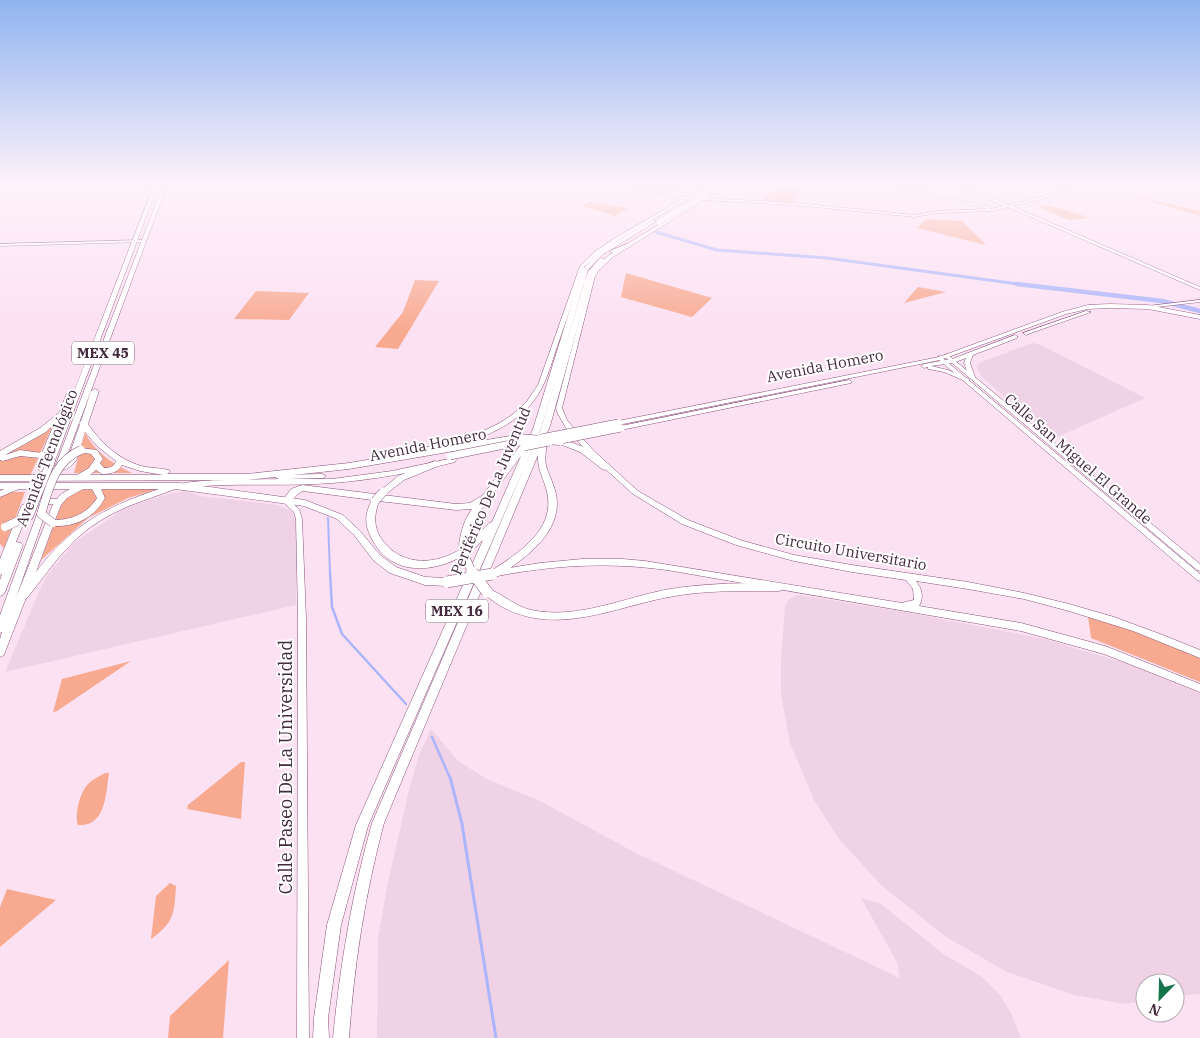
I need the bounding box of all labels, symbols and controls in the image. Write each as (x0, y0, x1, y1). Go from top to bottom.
road number: MEX 45 (72, 342, 134, 364)
street label: Avenida Homero (765, 345, 885, 386)
street label: Avenida Tecnológico (12, 386, 82, 529)
street label: Calle San Miguel El Grande (1001, 389, 1156, 528)
street label: Periférico De La Juventud (447, 404, 535, 578)
street label: Avenida Homero (368, 424, 488, 465)
street label: Circuito Universitario (774, 529, 928, 574)
road number: MEX 16 (426, 600, 488, 622)
street label: Calle Paseo De La Universidad (274, 640, 297, 894)
north arrow (1135, 973, 1185, 1023)
text: N (1146, 1000, 1164, 1020)

